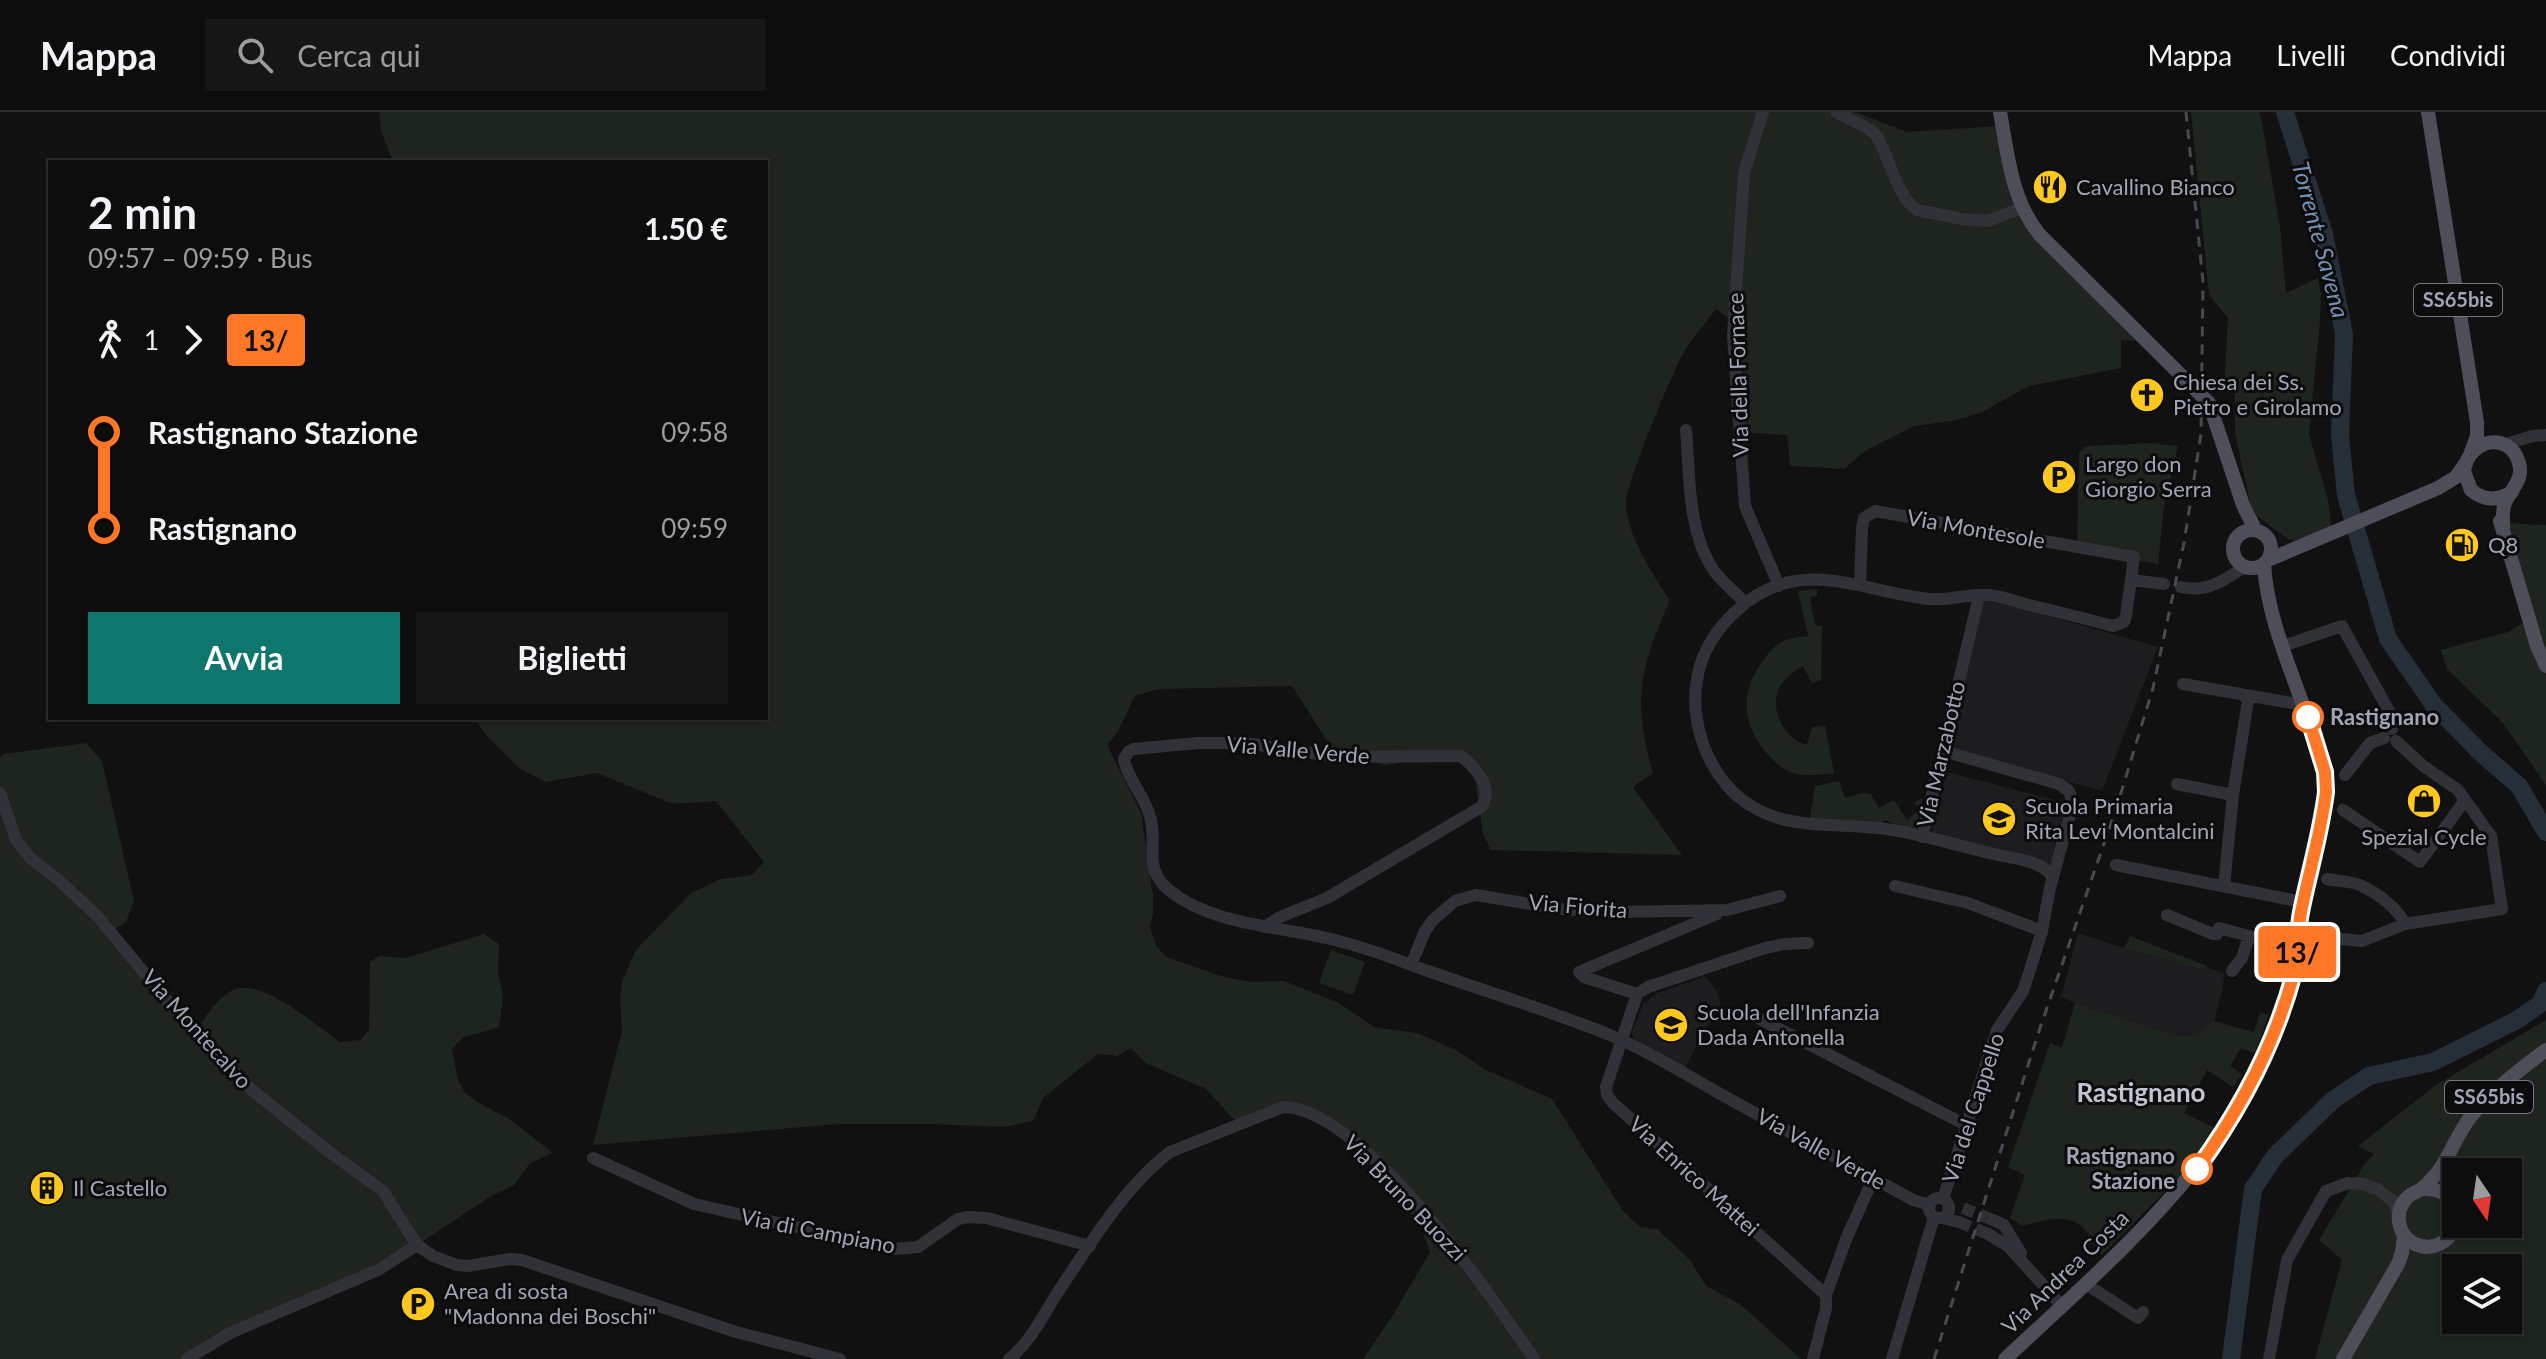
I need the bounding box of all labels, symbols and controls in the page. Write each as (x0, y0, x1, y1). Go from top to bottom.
search box (205, 19, 765, 91)
text: Mappa (40, 32, 157, 78)
icon: search (233, 33, 277, 77)
text: Cerca qui (297, 37, 421, 73)
text: Mappa (2147, 38, 2232, 72)
text: Livelli (2276, 38, 2346, 72)
text: Condividi (2390, 38, 2506, 72)
water label: Torrente Savena (2287, 158, 2356, 321)
restaurant icon: Cavallino Bianco (2031, 168, 2069, 206)
place label: Cavallino Bianco (2076, 173, 2235, 200)
text: 2 min (88, 186, 197, 238)
text: 1.50 € (644, 210, 728, 246)
text: 09:57 – 09:59 · Bus (88, 242, 312, 274)
road number: SS65bis (2414, 284, 2502, 316)
street label: Via della Fornace (1721, 292, 1754, 458)
icon: walk (88, 318, 132, 362)
icon: forward (171, 318, 215, 362)
text: 13/ (243, 323, 289, 357)
text: 1 (144, 324, 159, 356)
place label: Chiesa dei Ss. Pietro e Girolamo (2173, 368, 2342, 420)
church icon: Chiesa dei Ss. Pietro e Girolamo (2128, 376, 2166, 414)
text: Rastignano Stazione (148, 414, 418, 450)
text: 09:58 (661, 416, 728, 448)
place label: Largo don Giorgio Serra (2085, 450, 2212, 502)
parking icon: Largo don Giorgio Serra (2040, 458, 2078, 496)
street label: Via Montesole (1905, 503, 2047, 554)
text: Rastignano (148, 510, 297, 546)
text: 09:59 (661, 512, 728, 544)
fuel station icon: Q8 (2443, 526, 2481, 564)
place label: Q8 (2488, 531, 2518, 558)
button: Avvia (88, 612, 400, 704)
button: Biglietti (416, 612, 728, 704)
street label: Via Marzabotto (1911, 678, 1970, 829)
marker: Rastignano (2293, 702, 2323, 732)
place label: Rastignano (2330, 703, 2439, 730)
street label: Via Valle Verde (1225, 730, 1371, 769)
shop icon: Spezial Cycle (2405, 782, 2443, 820)
place label: Scuola Primaria Rita Levi Montalcini (2025, 792, 2215, 844)
school or university icon: Scuola Primaria Rita Levi Montalcini (1980, 800, 2018, 838)
place label: Spezial Cycle (2361, 823, 2487, 850)
street label: Via Fiorita (1528, 888, 1629, 923)
line badge: 13/ (2251, 926, 2343, 978)
text: 13/ (2274, 935, 2320, 969)
street label: Via Montecalvo (137, 964, 258, 1094)
place label: Scuola dell'Infanzia Dada Antonella (1697, 998, 1880, 1050)
school or university icon: Scuola dell'Infanzia Dada Antonella (1652, 1006, 1690, 1044)
street label: Via del Cappello (1936, 1029, 2010, 1186)
district label: Rastignano (2076, 1076, 2206, 1108)
road number: SS65bis (2445, 1081, 2533, 1113)
street label: Via Valle Verde (1752, 1102, 1890, 1195)
street label: Via Enrico Mattei (1624, 1110, 1765, 1241)
street label: Via Bruno Buozzi (1338, 1129, 1472, 1266)
place label: Rastignano Stazione (2066, 1142, 2175, 1194)
marker: Rastignano Stazione (2182, 1154, 2212, 1184)
north arrow (2442, 1158, 2522, 1238)
map controls (2442, 1158, 2522, 1334)
building icon: Il Castello (28, 1169, 66, 1207)
place label: Il Castello (73, 1174, 167, 1201)
street label: Via di Campiano (738, 1202, 898, 1259)
street label: Via Andrea Costa (1995, 1204, 2134, 1339)
button: layers (2442, 1254, 2522, 1334)
place label: Area di sosta "Madonna dei Boschi" (444, 1277, 656, 1329)
parking icon: Area di sosta "Madonna dei Boschi" (399, 1285, 437, 1323)

